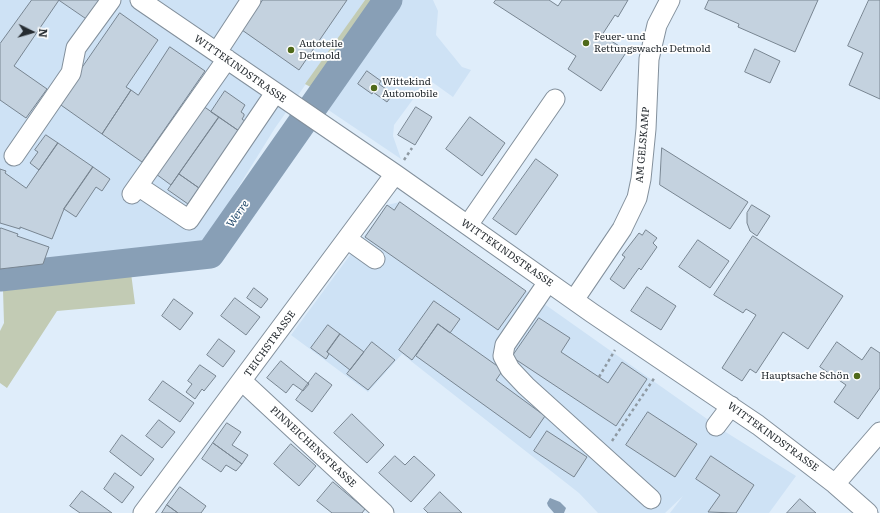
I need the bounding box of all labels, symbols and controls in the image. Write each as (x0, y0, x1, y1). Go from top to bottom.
north arrow (12, 12, 52, 52)
text: N (36, 28, 52, 38)
place label: Feuer- und Rettungswache Detmold (594, 31, 711, 54)
street label: WITTEKINDSTRASSE (192, 33, 288, 105)
place label: Autoteile Detmold (299, 38, 343, 62)
marker: Feuer- und Rettungswache Detmold (581, 38, 591, 48)
marker: Autoteile Detmold (286, 45, 296, 55)
place label: Wittekind Automobile (382, 76, 438, 100)
marker: Wittekind Automobile (369, 83, 379, 93)
street label: AM GELSKAMP (634, 106, 652, 184)
water label: Werre (224, 198, 252, 230)
street label: WITTEKINDSTRASSE (459, 217, 555, 289)
street label: TEICHSTRASSE (242, 308, 298, 380)
place label: Hauptsache Schön (761, 370, 849, 382)
marker: Hauptsache Schön (852, 371, 862, 381)
street label: WITTEKINDSTRASSE (725, 400, 821, 474)
street label: PINNEICHENSTRASSE (267, 404, 359, 490)

